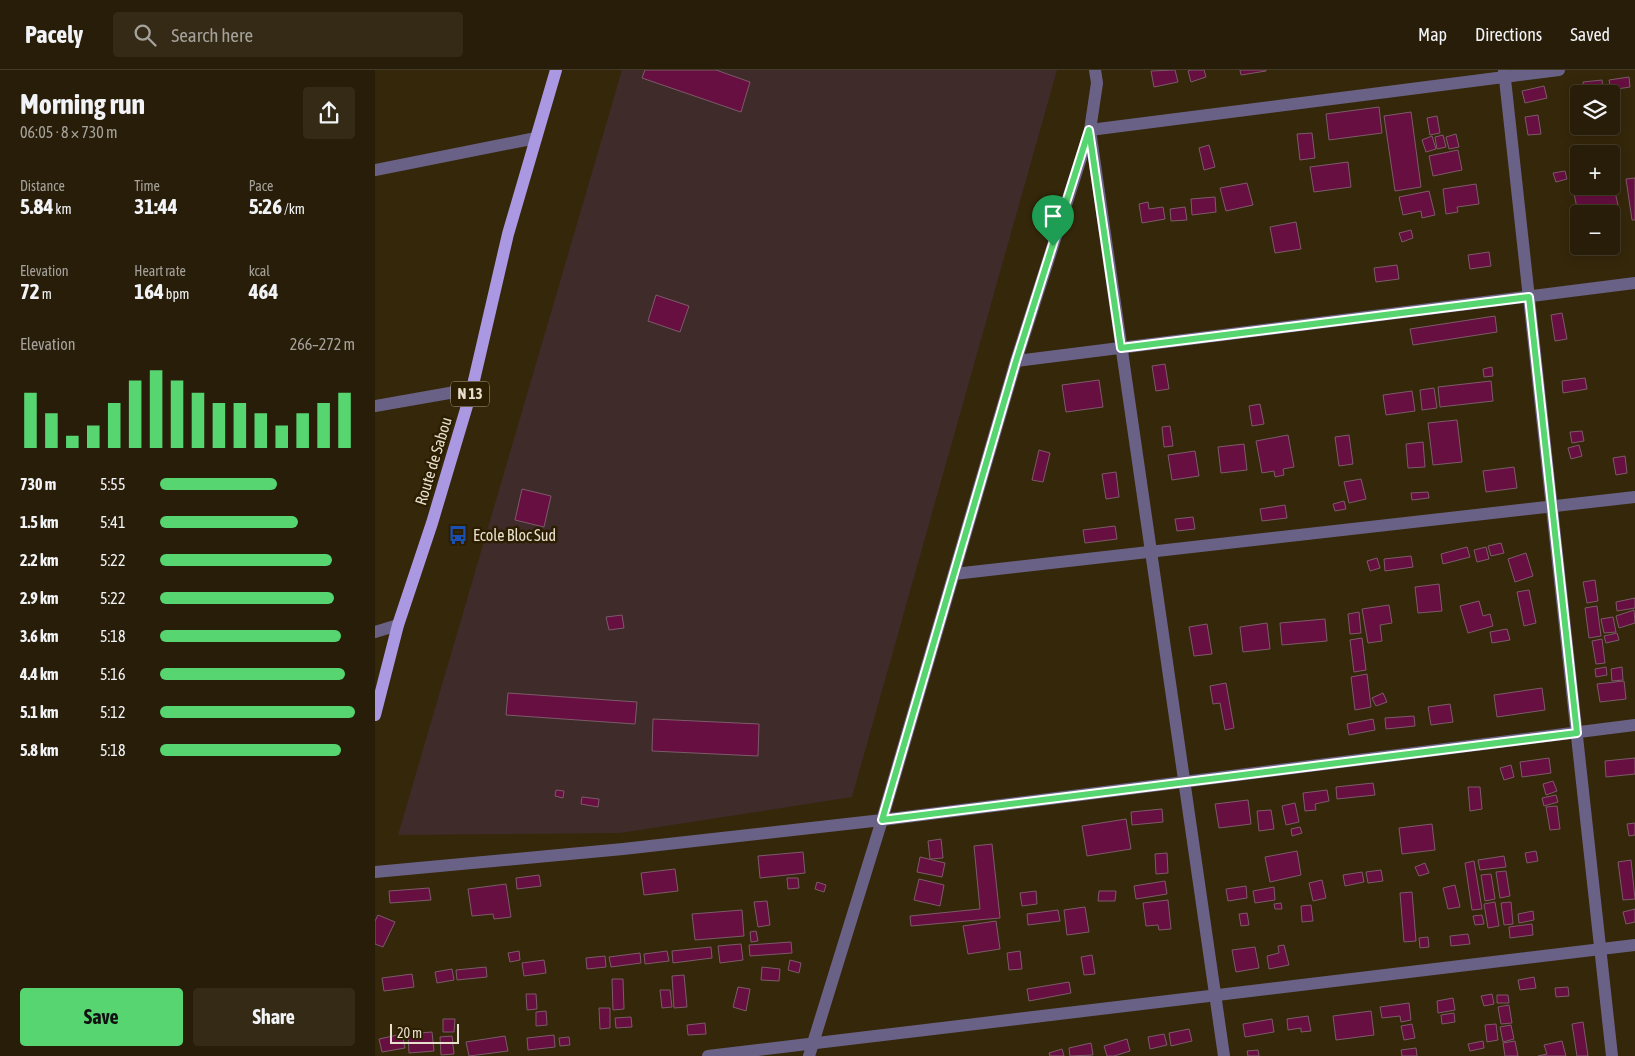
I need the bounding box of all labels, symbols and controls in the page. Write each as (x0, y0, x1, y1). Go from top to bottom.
search box (113, 12, 463, 57)
text: Pacely (25, 21, 83, 48)
icon: search (131, 21, 159, 49)
text: Search here (171, 24, 253, 46)
text: Map (1418, 24, 1447, 45)
text: Directions (1475, 24, 1542, 45)
text: Saved (1570, 24, 1610, 45)
map controls (1570, 85, 1620, 255)
button: layers (1570, 85, 1620, 135)
button: share (303, 87, 355, 139)
text: Morning run (20, 88, 145, 120)
text: 06:05 · 8 × 730 m (20, 123, 118, 141)
button: + (1570, 145, 1620, 195)
text: Distance (20, 178, 65, 194)
text: Time (134, 178, 160, 194)
text: Pace (249, 178, 273, 194)
text: 5.84 (20, 194, 53, 218)
text: 31:44 (134, 194, 178, 218)
text: 5:26 (249, 194, 282, 218)
pin (1032, 195, 1074, 246)
text: km (53, 201, 72, 217)
text: /km (282, 201, 305, 217)
icon: arrive (1039, 202, 1067, 230)
button: − (1570, 205, 1620, 255)
text: Elevation (20, 263, 69, 279)
text: Heart rate (134, 263, 186, 279)
text: kcal (249, 263, 270, 279)
text: 72 (20, 279, 40, 303)
text: 164 (134, 279, 164, 303)
text: 464 (249, 279, 278, 303)
text: m (40, 286, 52, 302)
text: bpm (164, 286, 189, 302)
text: Elevation (20, 335, 75, 353)
text: 266–272 m (290, 335, 355, 353)
road number: N 13 (451, 382, 489, 406)
street label: Route de Sabou (411, 415, 455, 507)
text: 730 m (20, 475, 56, 493)
text: 5:55 (100, 475, 125, 493)
text: 1.5 km (20, 513, 59, 531)
text: 5:41 (100, 513, 125, 531)
bus stop icon: Ecole Bloc Sud (447, 524, 469, 546)
place label: Ecole Bloc Sud (473, 526, 556, 544)
text: 2.2 km (20, 551, 59, 569)
text: 5:22 (100, 551, 125, 569)
text: 2.9 km (20, 589, 59, 607)
text: 5:22 (100, 589, 125, 607)
text: 3.6 km (20, 627, 59, 645)
text: 5:18 (100, 627, 125, 645)
text: 4.4 km (20, 665, 59, 683)
text: 5:16 (100, 665, 125, 683)
text: 5.1 km (20, 703, 59, 721)
text: 5:12 (100, 703, 125, 721)
text: 5.8 km (20, 741, 59, 759)
text: 5:18 (100, 741, 125, 759)
button: Save (20, 988, 183, 1046)
button: Share (193, 988, 355, 1046)
scale bar (390, 1021, 459, 1044)
text: 20 m (397, 1025, 422, 1041)

